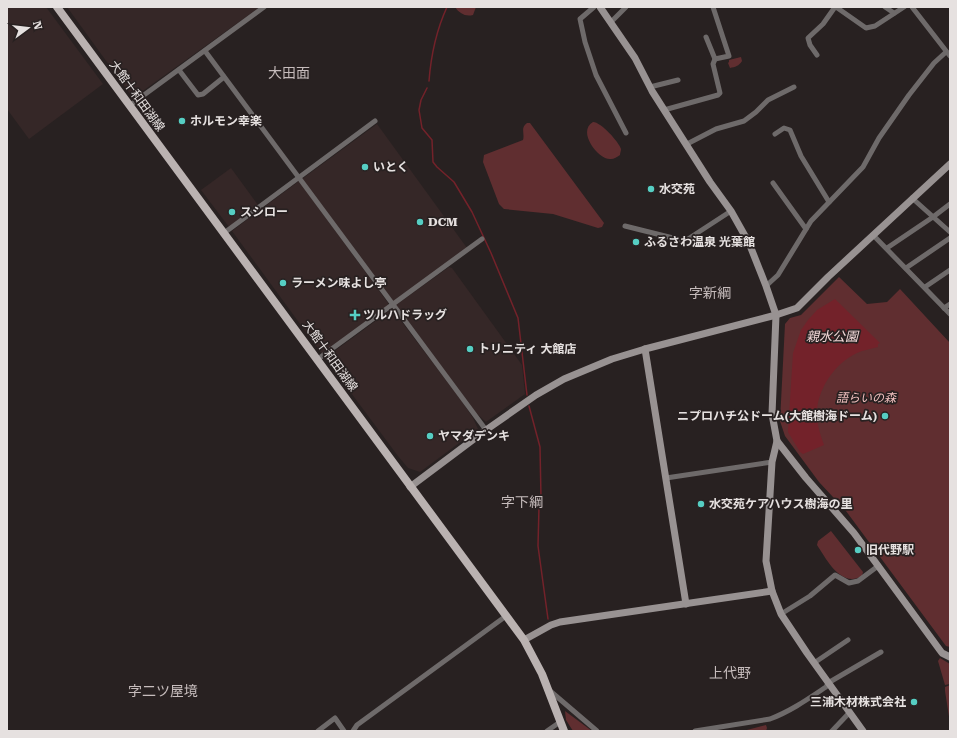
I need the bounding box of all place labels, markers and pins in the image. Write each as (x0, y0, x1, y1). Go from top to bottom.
place label: ホルモン幸楽 (190, 114, 262, 128)
marker: ホルモン幸楽 (177, 116, 187, 126)
place label: いとく (373, 160, 409, 174)
marker: いとく (360, 162, 370, 172)
place label: 水交苑 (659, 182, 695, 196)
marker: 水交苑 (646, 184, 656, 194)
place label: スシロー (240, 205, 288, 219)
marker: スシロー (227, 207, 237, 217)
place label: DCM (428, 215, 458, 229)
marker: DCM (415, 217, 425, 227)
place label: ふるさわ温泉 光葉館 (644, 235, 755, 249)
marker: ふるさわ温泉 光葉館 (631, 237, 641, 247)
place label: ラーメン味よし亭 (291, 276, 387, 290)
marker: ラーメン味よし亭 (278, 278, 288, 288)
place label: ツルハドラッグ (363, 308, 447, 322)
marker: ツルハドラッグ (350, 310, 360, 320)
place label: トリニティ 大館店 (478, 342, 576, 356)
marker: トリニティ 大館店 (465, 344, 475, 354)
place label: ニプロハチ公ドーム(大館樹海ドーム) (677, 409, 877, 423)
marker: ニプロハチ公ドーム(大館樹海ドーム) (880, 411, 890, 421)
place label: ヤマダデンキ (438, 429, 510, 443)
marker: ヤマダデンキ (425, 431, 435, 441)
place label: 水交苑ケアハウス樹海の里 (709, 497, 853, 511)
marker: 水交苑ケアハウス樹海の里 (696, 499, 706, 509)
place label: 旧代野駅 (866, 543, 914, 557)
marker: 旧代野駅 (853, 545, 863, 555)
place label: 三浦木材株式会社 (810, 695, 906, 709)
marker: 三浦木材株式会社 (909, 697, 919, 707)

